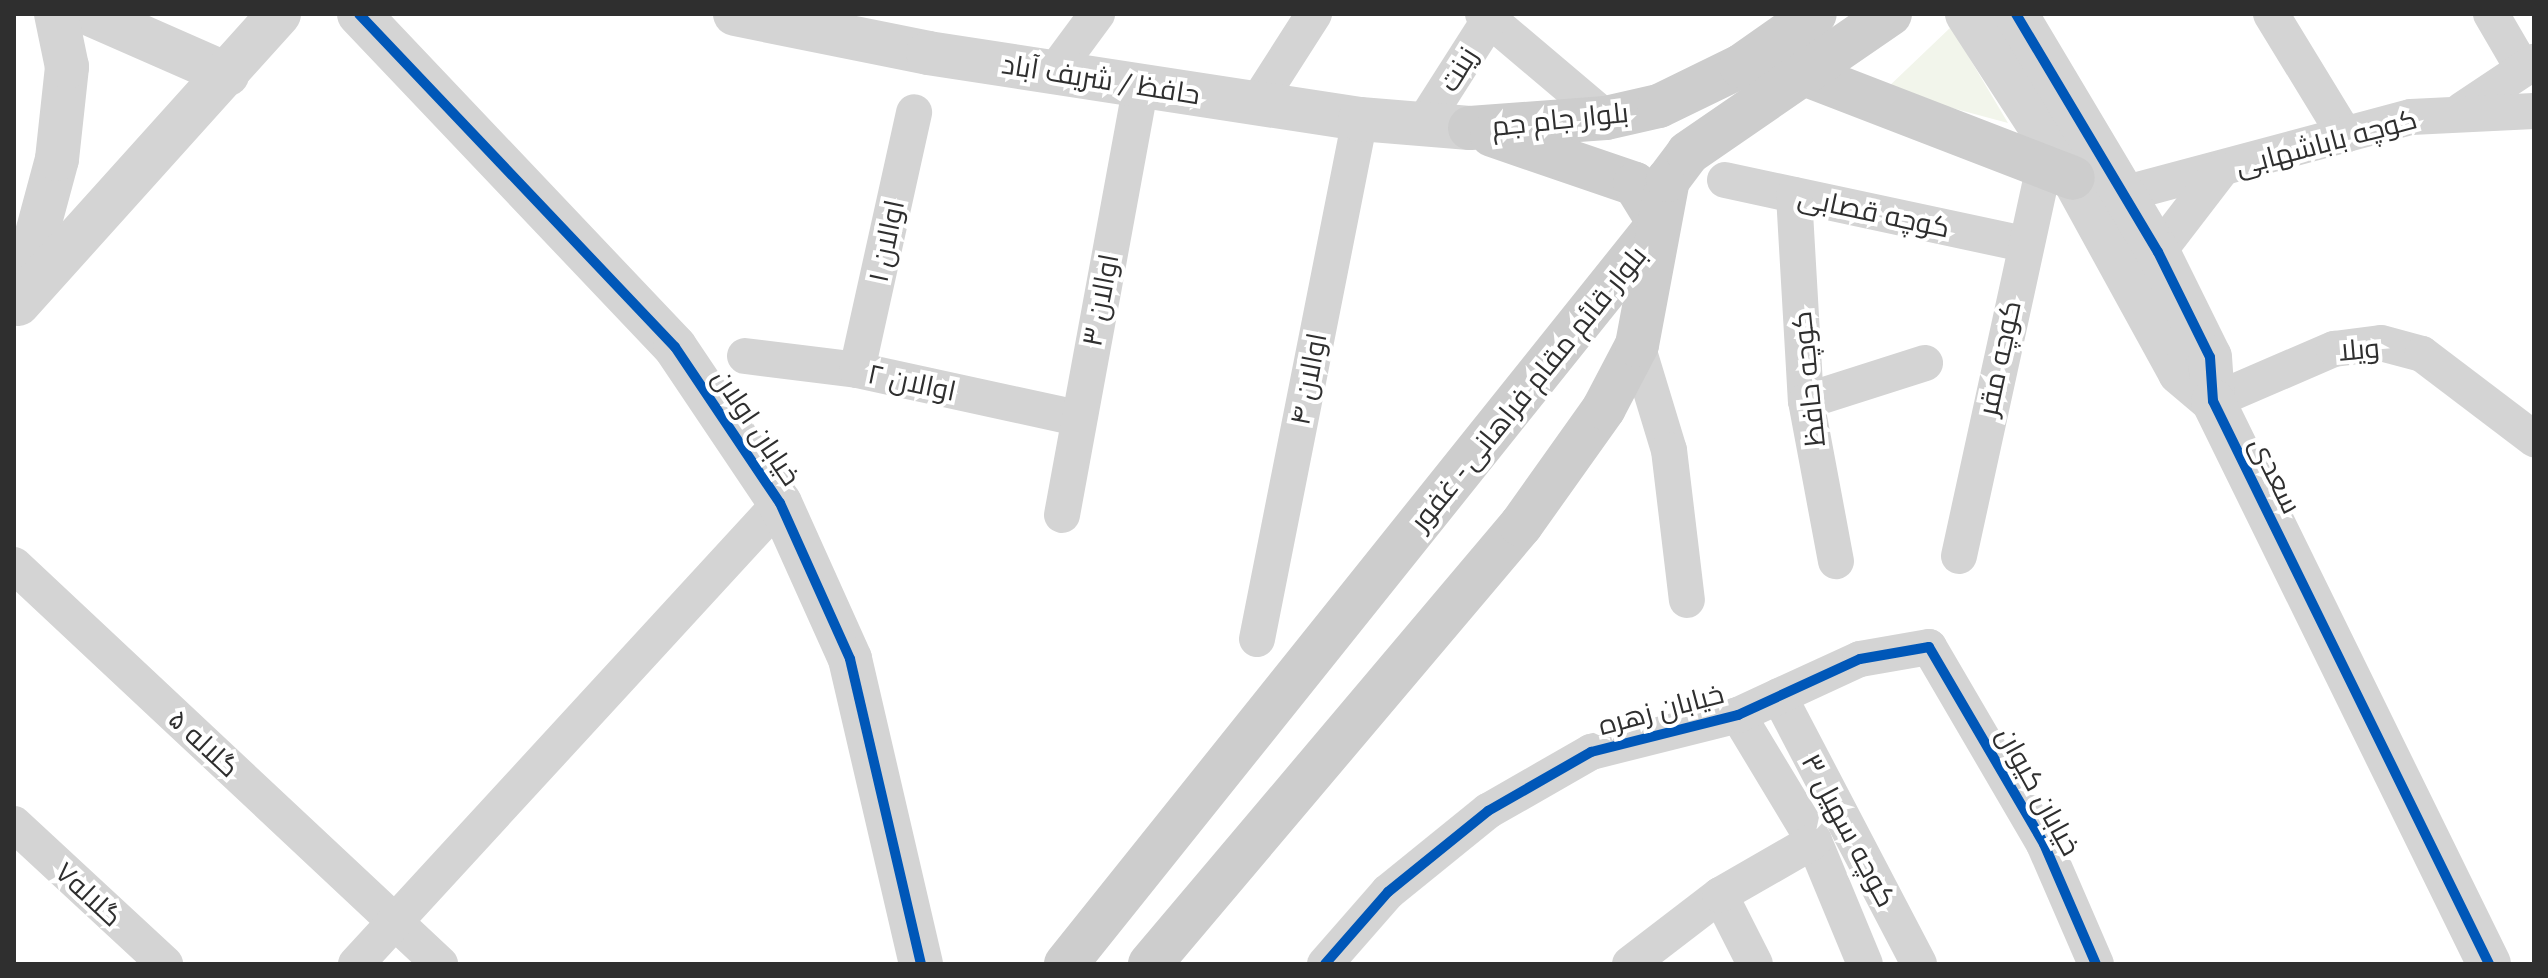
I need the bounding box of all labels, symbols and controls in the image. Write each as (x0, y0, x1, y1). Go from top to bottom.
street label: زینت (1432, 41, 1484, 97)
street label: حافظ / شریف آباد (999, 47, 1203, 111)
street label: بلوار جام جم (1490, 95, 1630, 143)
street label: کوچه باباشهابی (2232, 102, 2420, 182)
street label: کوچه قصابی (1795, 180, 1953, 244)
street label: اوالان ۱ (861, 197, 911, 285)
street label: بلوار قائم مقام فراهانی - غفور (1401, 237, 1655, 539)
street label: اوالان ۳ (1075, 251, 1125, 349)
street label: کوچه مقر (1970, 297, 2028, 419)
street label: کوچه حافظ (1784, 310, 1832, 448)
street label: اوالان ۴ (1283, 330, 1333, 428)
street label: ویلا (2337, 330, 2381, 368)
street label: اوالان ۲ (865, 356, 959, 408)
street label: خیابان اولان (706, 362, 808, 492)
street label: سعدی (2243, 431, 2309, 519)
street label: خیابان زهره (1595, 676, 1727, 742)
street label: گلاله ۵ (162, 702, 246, 784)
street label: خیابان کیوان (1990, 721, 2088, 861)
street label: کوچه سهیل ۳ (1795, 748, 1903, 912)
street label: گلاله۷ (49, 855, 129, 933)

